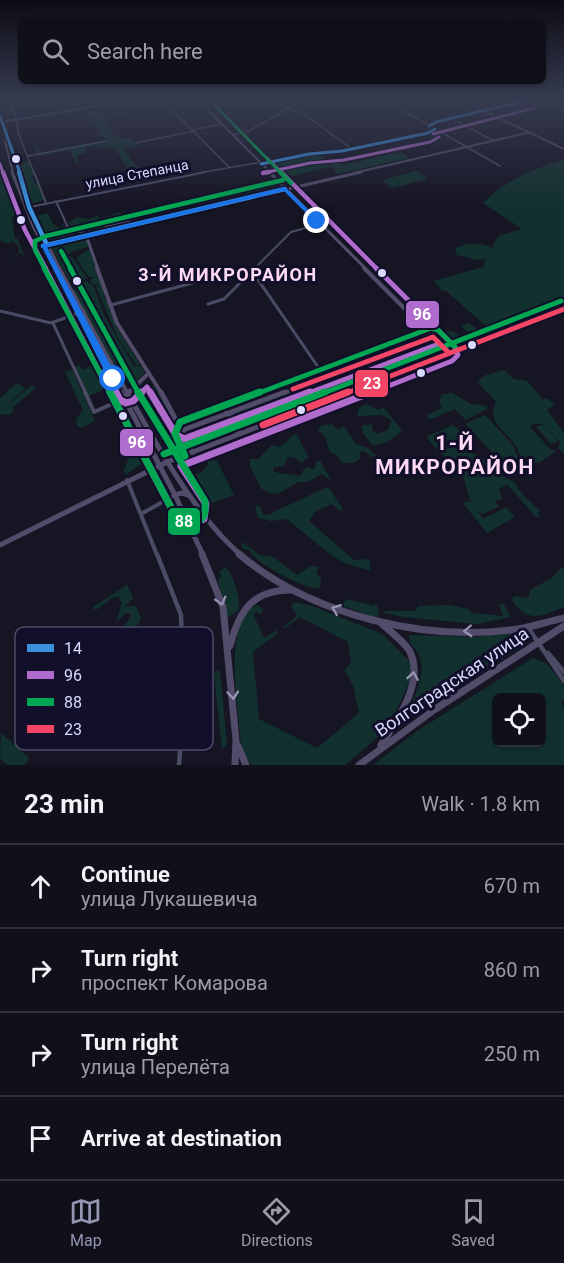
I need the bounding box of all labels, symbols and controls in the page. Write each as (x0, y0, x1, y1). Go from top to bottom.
search box (18, 18, 546, 84)
icon: search (39, 35, 72, 68)
text: Search here (87, 39, 203, 64)
unlabelled marker (10, 153, 22, 165)
street label: улица Степанца (84, 156, 190, 192)
route end (303, 207, 329, 233)
unlabelled marker (15, 214, 27, 226)
district label: 3-Й МИКРОРАЙОН (138, 264, 318, 285)
unlabelled marker (376, 267, 388, 279)
unlabelled marker (71, 275, 83, 287)
line badge: 96 (405, 300, 440, 329)
text: 96 (413, 305, 431, 324)
unlabelled marker (466, 339, 478, 351)
route start (99, 365, 125, 391)
unlabelled marker (415, 367, 427, 379)
line badge: 23 (354, 369, 389, 398)
text: 23 (363, 374, 381, 393)
unlabelled marker (295, 404, 307, 416)
unlabelled marker (117, 410, 129, 422)
line badge: 96 (119, 428, 154, 457)
district label: 1-Й МИКРОРАЙОН (375, 431, 535, 479)
text: 96 (128, 433, 146, 452)
line badge: 88 (167, 507, 201, 536)
text: 88 (175, 512, 193, 531)
one-way arrow (214, 595, 226, 606)
one-way arrow (332, 604, 343, 616)
street label: Волгоградская улица (371, 622, 532, 741)
one-way arrow (463, 625, 472, 638)
legend (15, 627, 213, 750)
text: 14 (64, 639, 82, 658)
text: 96 (64, 666, 82, 685)
one-way arrow (406, 671, 418, 681)
one-way arrow (226, 691, 239, 700)
text: 88 (64, 693, 82, 712)
map controls (492, 693, 546, 747)
button: locate (492, 693, 546, 747)
text: 23 (64, 720, 82, 739)
text: 23 min (24, 789, 104, 819)
text: Walk · 1.8 km (421, 792, 540, 816)
text: Continue (81, 862, 170, 887)
icon: ahead (24, 870, 57, 903)
text: 670 m (484, 874, 540, 898)
text: улица Лукашевича (81, 887, 258, 911)
text: Turn right (81, 946, 178, 971)
icon: right (24, 954, 57, 987)
text: 860 m (484, 958, 540, 982)
text: проспект Комарова (81, 971, 268, 995)
text: Turn right (81, 1030, 178, 1055)
icon: right (24, 1038, 57, 1071)
text: 250 m (484, 1042, 540, 1066)
text: улица Перелёта (81, 1055, 230, 1079)
icon: arrive (24, 1122, 57, 1155)
text: Arrive at destination (81, 1126, 282, 1151)
tab: Map (69, 1195, 102, 1250)
tab: Directions (241, 1195, 313, 1250)
tab: Saved (451, 1195, 495, 1250)

